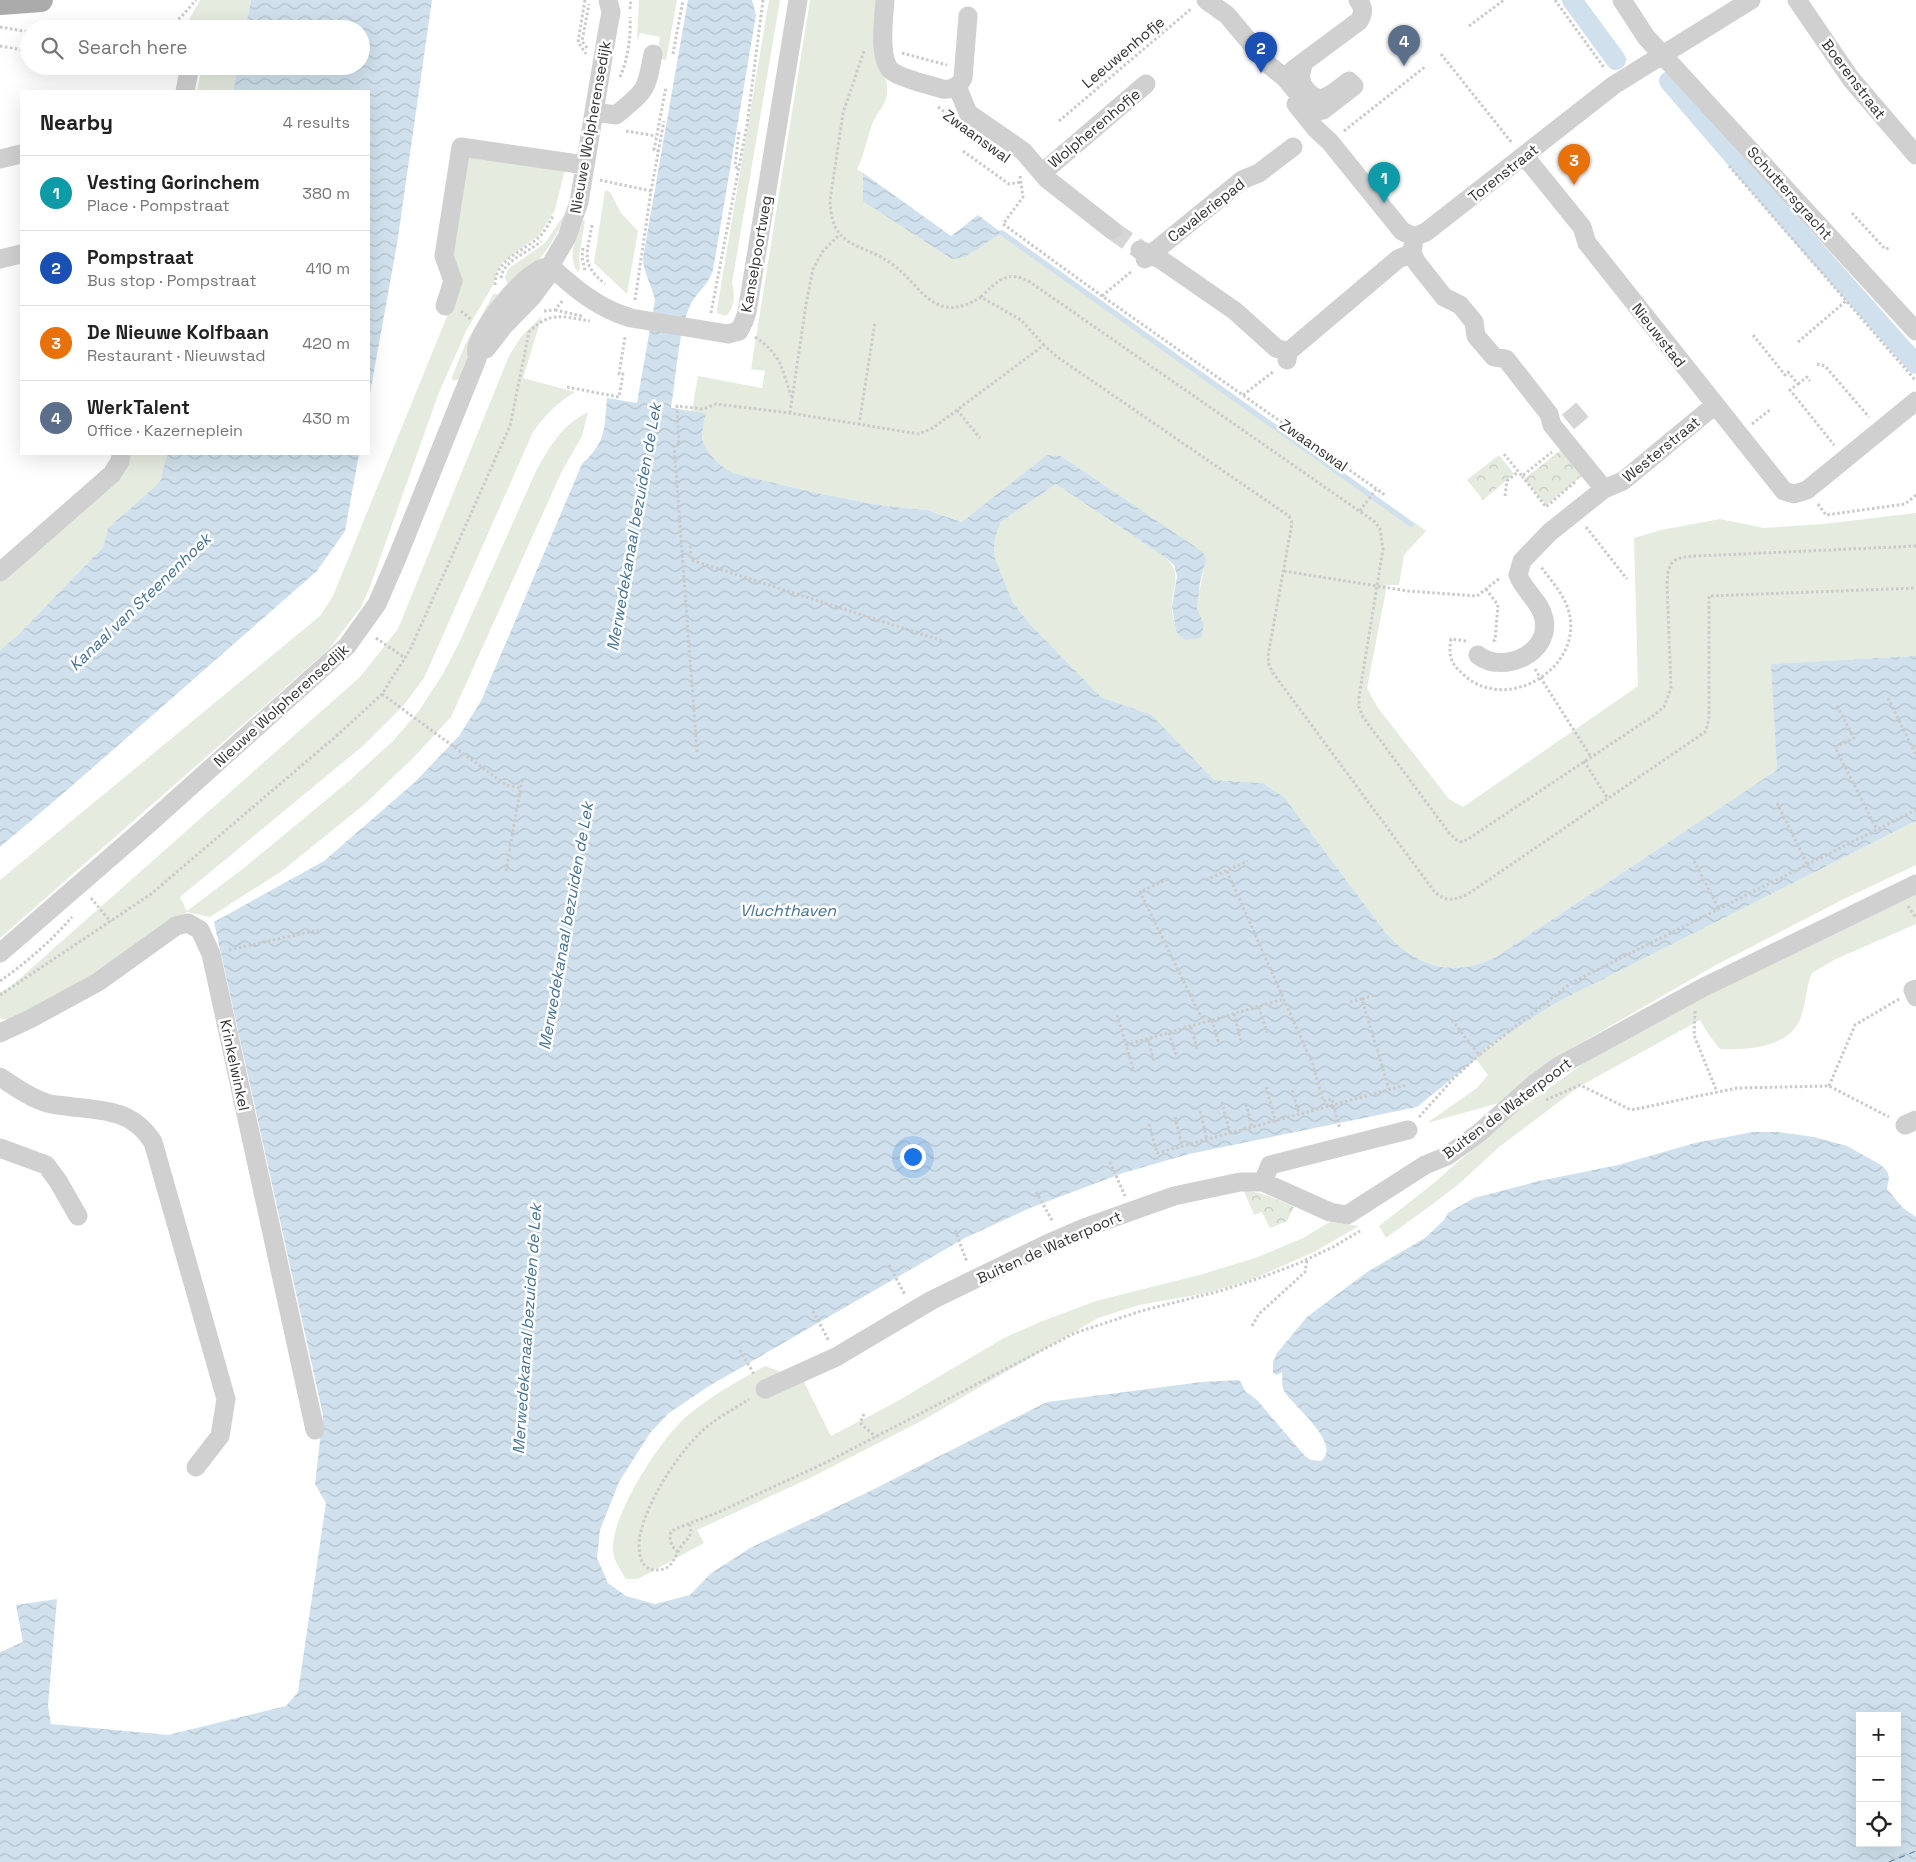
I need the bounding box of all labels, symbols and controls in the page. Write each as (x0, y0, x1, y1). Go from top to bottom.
street label: Leeuwenhofje (1078, 12, 1168, 92)
search box (20, 20, 370, 75)
pin: 4 (1388, 25, 1420, 66)
pin: 2 (1245, 32, 1277, 73)
icon: search (38, 34, 66, 62)
text: Search here (78, 35, 188, 60)
street label: Boerenstraat (1818, 35, 1890, 123)
street label: Nieuwe Wolpherensedijk (565, 39, 615, 215)
street label: Wolpherenhofje (1044, 84, 1144, 172)
street label: Zwaanswal (940, 105, 1014, 167)
text: Nearby (40, 109, 113, 136)
text: 4 results (283, 112, 350, 133)
street label: Torenstraat (1464, 140, 1542, 206)
street label: Schuttersgracht (1743, 143, 1837, 244)
pin: 3 (1558, 144, 1590, 185)
pin: 1 (1368, 162, 1400, 203)
text: Vesting Gorinchem (87, 170, 260, 195)
street label: Cavaleriepad (1164, 174, 1248, 246)
text: 1 (52, 183, 60, 204)
text: 380 m (302, 183, 350, 204)
street label: Kanselpoortweg (736, 194, 776, 314)
text: Place · Pompstraat (87, 195, 230, 216)
text: Pompstraat (87, 245, 194, 270)
text: 2 (51, 258, 61, 279)
text: 410 m (306, 258, 350, 279)
text: Bus stop · Pompstraat (87, 270, 257, 291)
street label: Nieuwstad (1628, 299, 1690, 371)
text: De Nieuwe Kolfbaan (87, 320, 269, 345)
text: 3 (51, 333, 61, 354)
text: 420 m (302, 333, 350, 354)
text: Restaurant · Nieuwstad (87, 345, 265, 366)
text: WerkTalent (87, 395, 190, 420)
water label: Merwedekanaal bezuiden de Lek (602, 399, 667, 652)
text: 4 (51, 408, 61, 429)
text: 430 m (302, 408, 350, 429)
street label: Westerstraat (1618, 412, 1704, 486)
street label: Zwaanswal (1276, 415, 1352, 475)
text: Office · Kazerneplein (87, 420, 243, 441)
water label: Kanaal van Steenenhoek (65, 527, 217, 675)
street label: Nieuwe Wolpherensedijk (210, 639, 352, 771)
water label: Merwedekanaal bezuiden de Lek (534, 798, 599, 1051)
water label: Vluchthaven (740, 900, 837, 921)
street label: Krinkelwinkel (216, 1018, 254, 1112)
street label: Buiten de Waterpoort (1439, 1053, 1575, 1163)
your location (900, 1144, 926, 1170)
water label: Merwedekanaal bezuiden de Lek (508, 1201, 546, 1455)
street label: Buiten de Waterpoort (974, 1206, 1125, 1288)
map controls (1856, 1712, 1901, 1847)
button: + (1856, 1712, 1901, 1757)
button: − (1856, 1757, 1901, 1802)
button: locate (1856, 1802, 1901, 1847)

